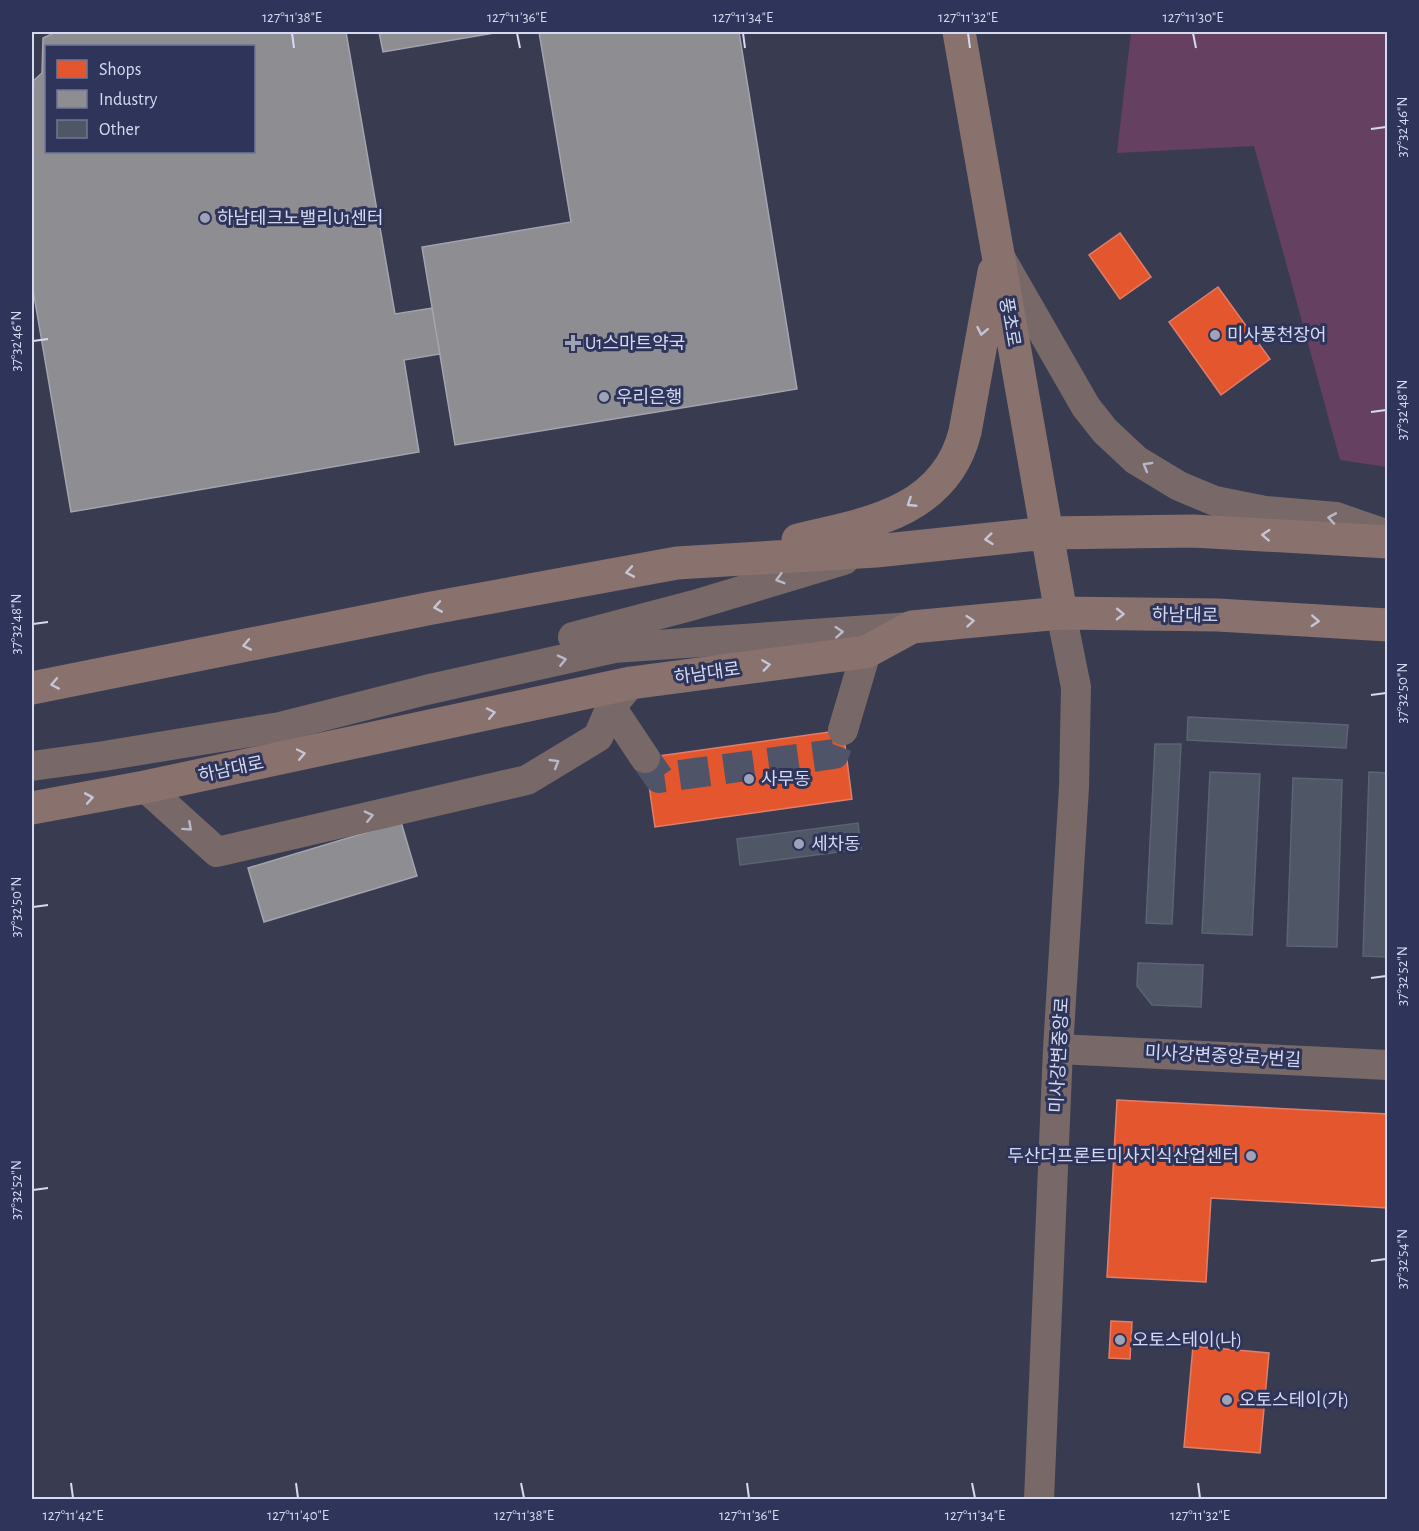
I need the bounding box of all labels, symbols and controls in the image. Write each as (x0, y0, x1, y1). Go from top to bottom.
text: 127°11'38"E (262, 10, 322, 25)
text: 127°11'36"E (487, 10, 547, 25)
text: 127°11'34"E (713, 10, 773, 25)
text: 127°11'32"E (938, 10, 998, 25)
text: 127°11'30"E (1163, 10, 1223, 25)
legend (45, 45, 255, 153)
text: Shops (99, 61, 141, 79)
text: Industry (99, 91, 158, 109)
text: 37°32'46"N (1395, 96, 1410, 158)
text: Other (99, 121, 140, 139)
place label: 하남테크노밸리U1센터 (217, 208, 384, 228)
marker: 하남테크노밸리U1센터 (198, 211, 212, 225)
street label: 풍초로 (996, 296, 1023, 348)
text: 37°32'46"N (9, 310, 24, 372)
place label: 미사풍천장어 (1227, 325, 1326, 345)
one-way arrow (977, 326, 989, 336)
marker: 미사풍천장어 (1208, 328, 1222, 342)
place label: U1스마트약국 (585, 334, 685, 353)
marker: U1스마트약국 (566, 336, 580, 350)
text: 37°32'48"N (1395, 379, 1410, 441)
place label: 우리은행 (616, 387, 682, 407)
marker: 우리은행 (597, 390, 611, 404)
one-way arrow (1143, 462, 1153, 473)
one-way arrow (907, 496, 918, 507)
one-way arrow (1327, 512, 1337, 524)
one-way arrow (1262, 529, 1271, 542)
one-way arrow (984, 532, 993, 545)
one-way arrow (625, 565, 635, 578)
one-way arrow (775, 572, 786, 584)
text: 37°32'48"N (9, 593, 24, 655)
one-way arrow (433, 600, 443, 613)
street label: 하남대로 (1152, 605, 1218, 626)
one-way arrow (1115, 607, 1124, 620)
one-way arrow (1310, 614, 1319, 627)
one-way arrow (965, 615, 974, 628)
one-way arrow (835, 626, 844, 639)
one-way arrow (242, 638, 252, 651)
one-way arrow (557, 654, 567, 667)
street label: 하남대로 (673, 659, 741, 688)
one-way arrow (761, 660, 771, 672)
text: 37°32'50"N (1395, 663, 1410, 723)
one-way arrow (51, 677, 61, 690)
one-way arrow (486, 707, 496, 720)
one-way arrow (295, 748, 305, 761)
street label: 하남대로 (197, 753, 265, 786)
one-way arrow (549, 758, 559, 770)
place label: 사무동 (761, 770, 811, 789)
marker: 사무동 (742, 772, 756, 786)
one-way arrow (84, 792, 94, 804)
one-way arrow (364, 811, 374, 824)
one-way arrow (182, 820, 192, 831)
place label: 세차동 (811, 834, 861, 854)
marker: 세차동 (792, 837, 806, 851)
text: 37°32'50"N (9, 877, 24, 937)
text: 37°32'52"N (1395, 946, 1410, 1006)
street label: 미사강변중앙로 (1046, 997, 1072, 1113)
street label: 미사강변중앙로7번길 (1144, 1042, 1302, 1070)
place label: 두산더프론트미사지식산업센터 (1007, 1146, 1239, 1166)
marker: 두산더프론트미사지식산업센터 (1244, 1149, 1258, 1163)
text: 37°32'52"N (9, 1160, 24, 1220)
text: 37°32'54"N (1395, 1229, 1410, 1289)
place label: 오토스테이(나) (1132, 1330, 1242, 1350)
marker: 오토스테이(나) (1113, 1333, 1127, 1347)
place label: 오토스테이(가) (1239, 1390, 1349, 1410)
marker: 오토스테이(가) (1220, 1393, 1234, 1407)
text: 127°11'42"E (43, 1508, 103, 1523)
text: 127°11'40"E (267, 1508, 329, 1523)
text: 127°11'38"E (494, 1508, 554, 1523)
text: 127°11'36"E (719, 1508, 779, 1523)
text: 127°11'34"E (945, 1508, 1005, 1523)
text: 127°11'32"E (1170, 1508, 1230, 1523)

